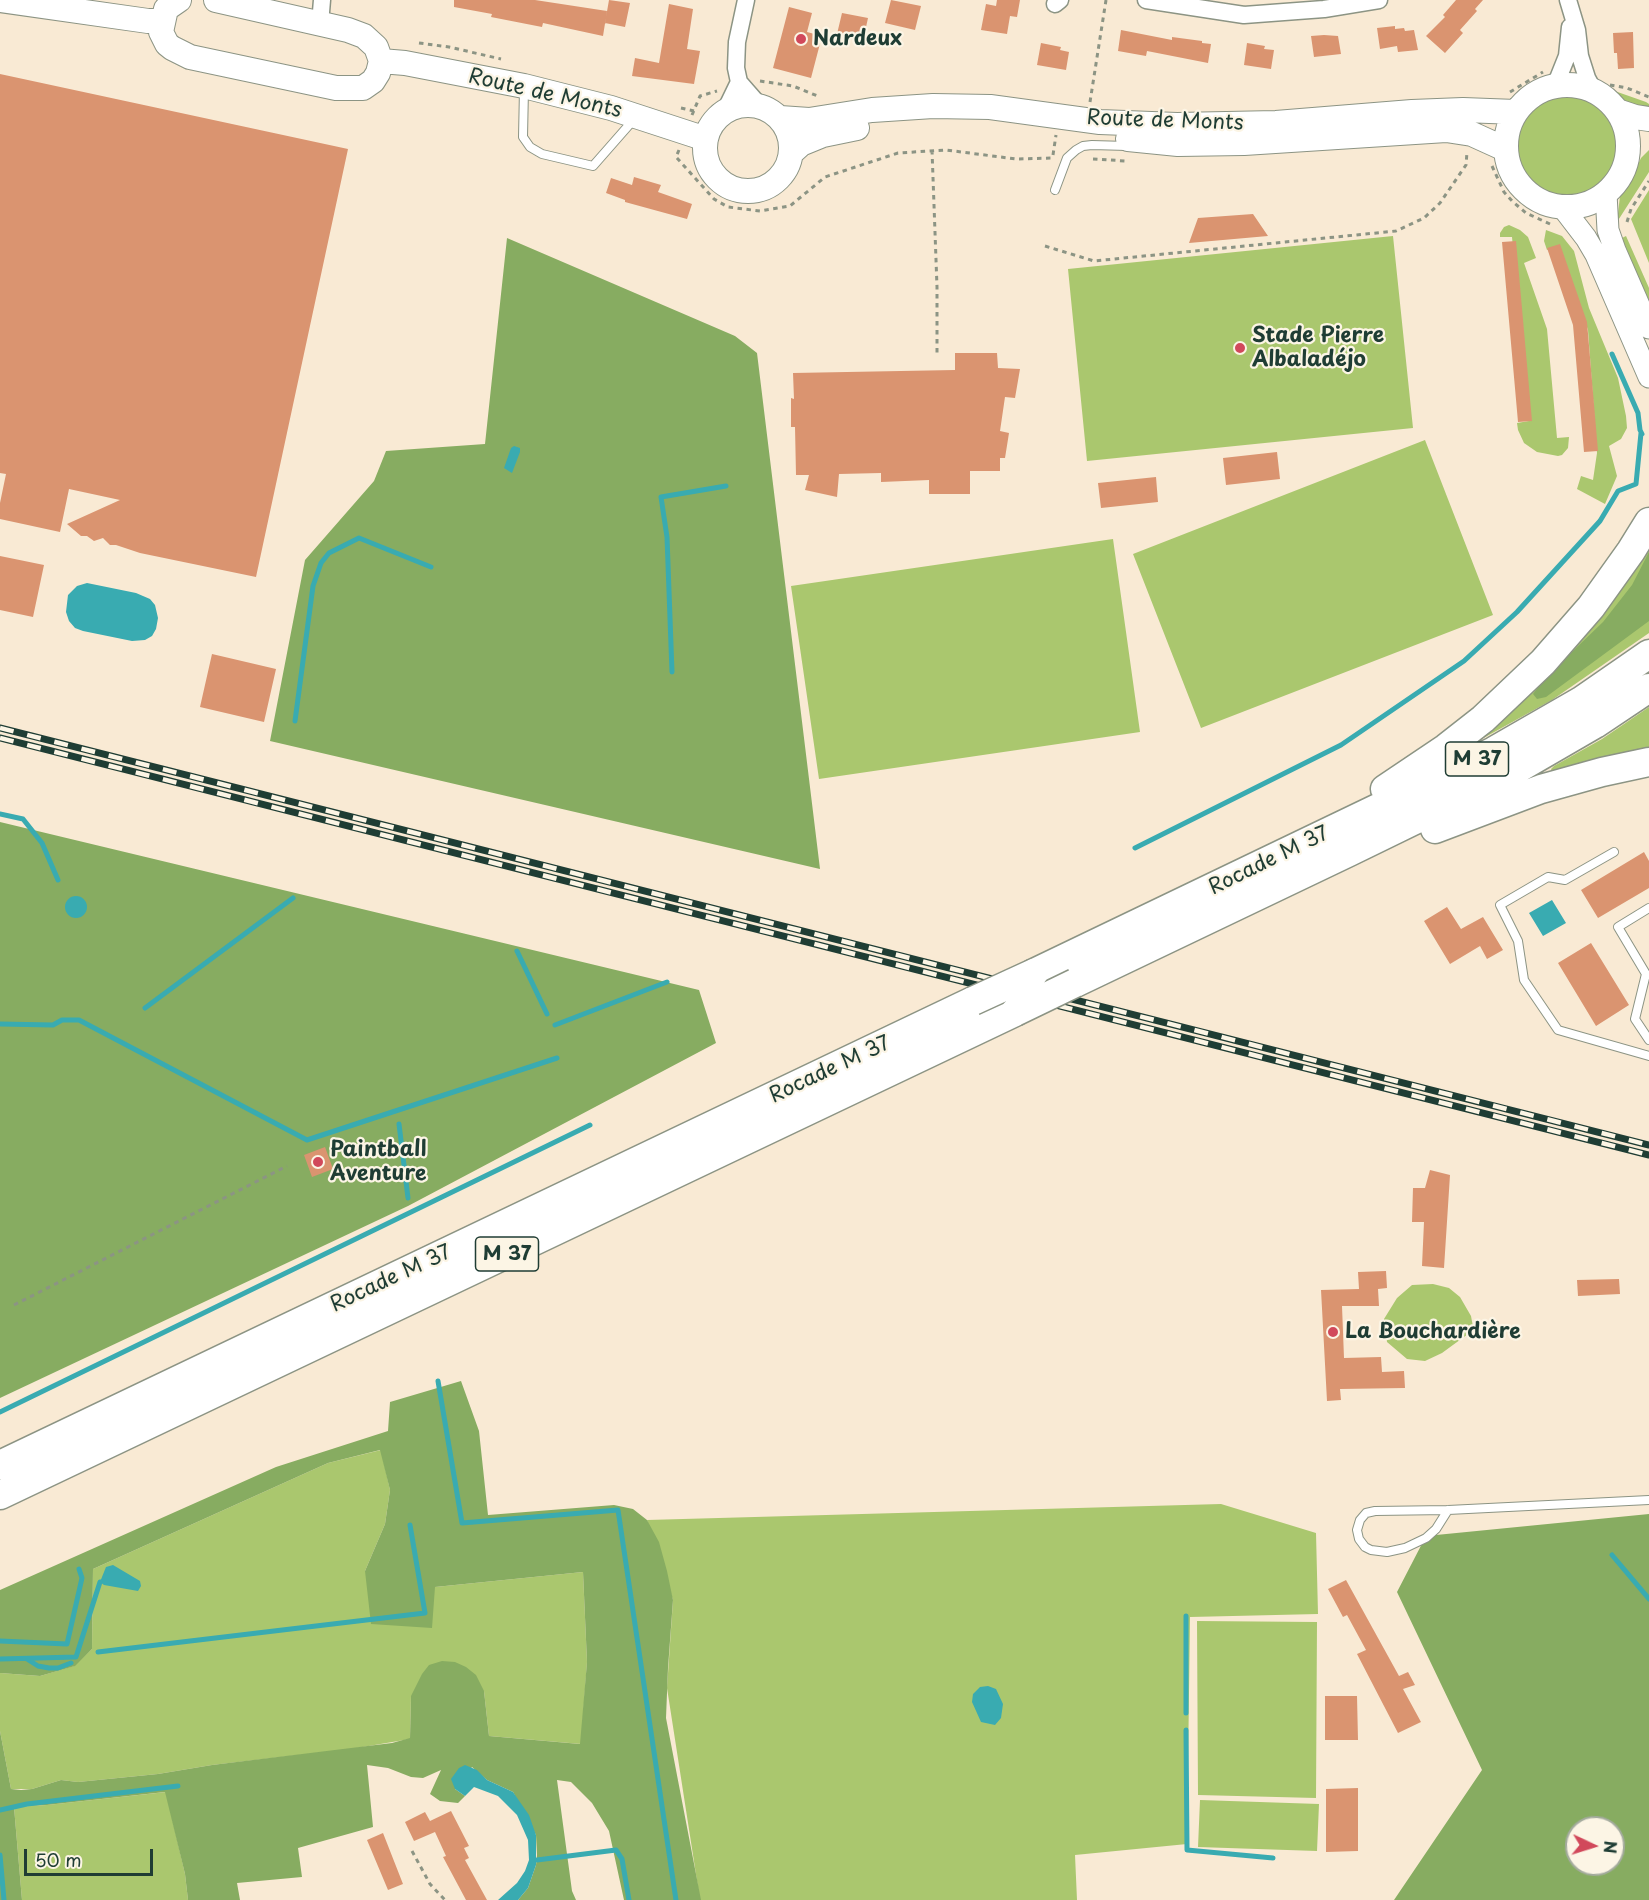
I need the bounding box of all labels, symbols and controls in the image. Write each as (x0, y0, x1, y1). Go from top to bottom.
place label: Nardeux (813, 26, 902, 52)
marker: Nardeux (794, 32, 808, 46)
street label: Route de Monts (466, 64, 624, 124)
street label: Route de Monts (1086, 106, 1244, 136)
place label: Stade Pierre Albaladéjo (1252, 323, 1384, 373)
marker: Stade Pierre Albaladéjo (1233, 341, 1247, 355)
road number: M 37 (1446, 742, 1508, 776)
street label: Rocade M 37 (1205, 821, 1333, 901)
street label: Rocade M 37 (765, 1031, 895, 1109)
place label: Paintball Aventure (330, 1137, 426, 1187)
marker: Paintball Aventure (311, 1155, 325, 1169)
road number: M 37 (476, 1237, 538, 1271)
street label: Rocade M 37 (326, 1240, 456, 1318)
place label: La Bouchardière (1345, 1319, 1521, 1345)
marker: La Bouchardière (1326, 1325, 1340, 1339)
north arrow (1565, 1816, 1625, 1876)
scale bar (27, 1837, 156, 1875)
text: N (1599, 1840, 1623, 1854)
text: 50 m (35, 1846, 82, 1873)

